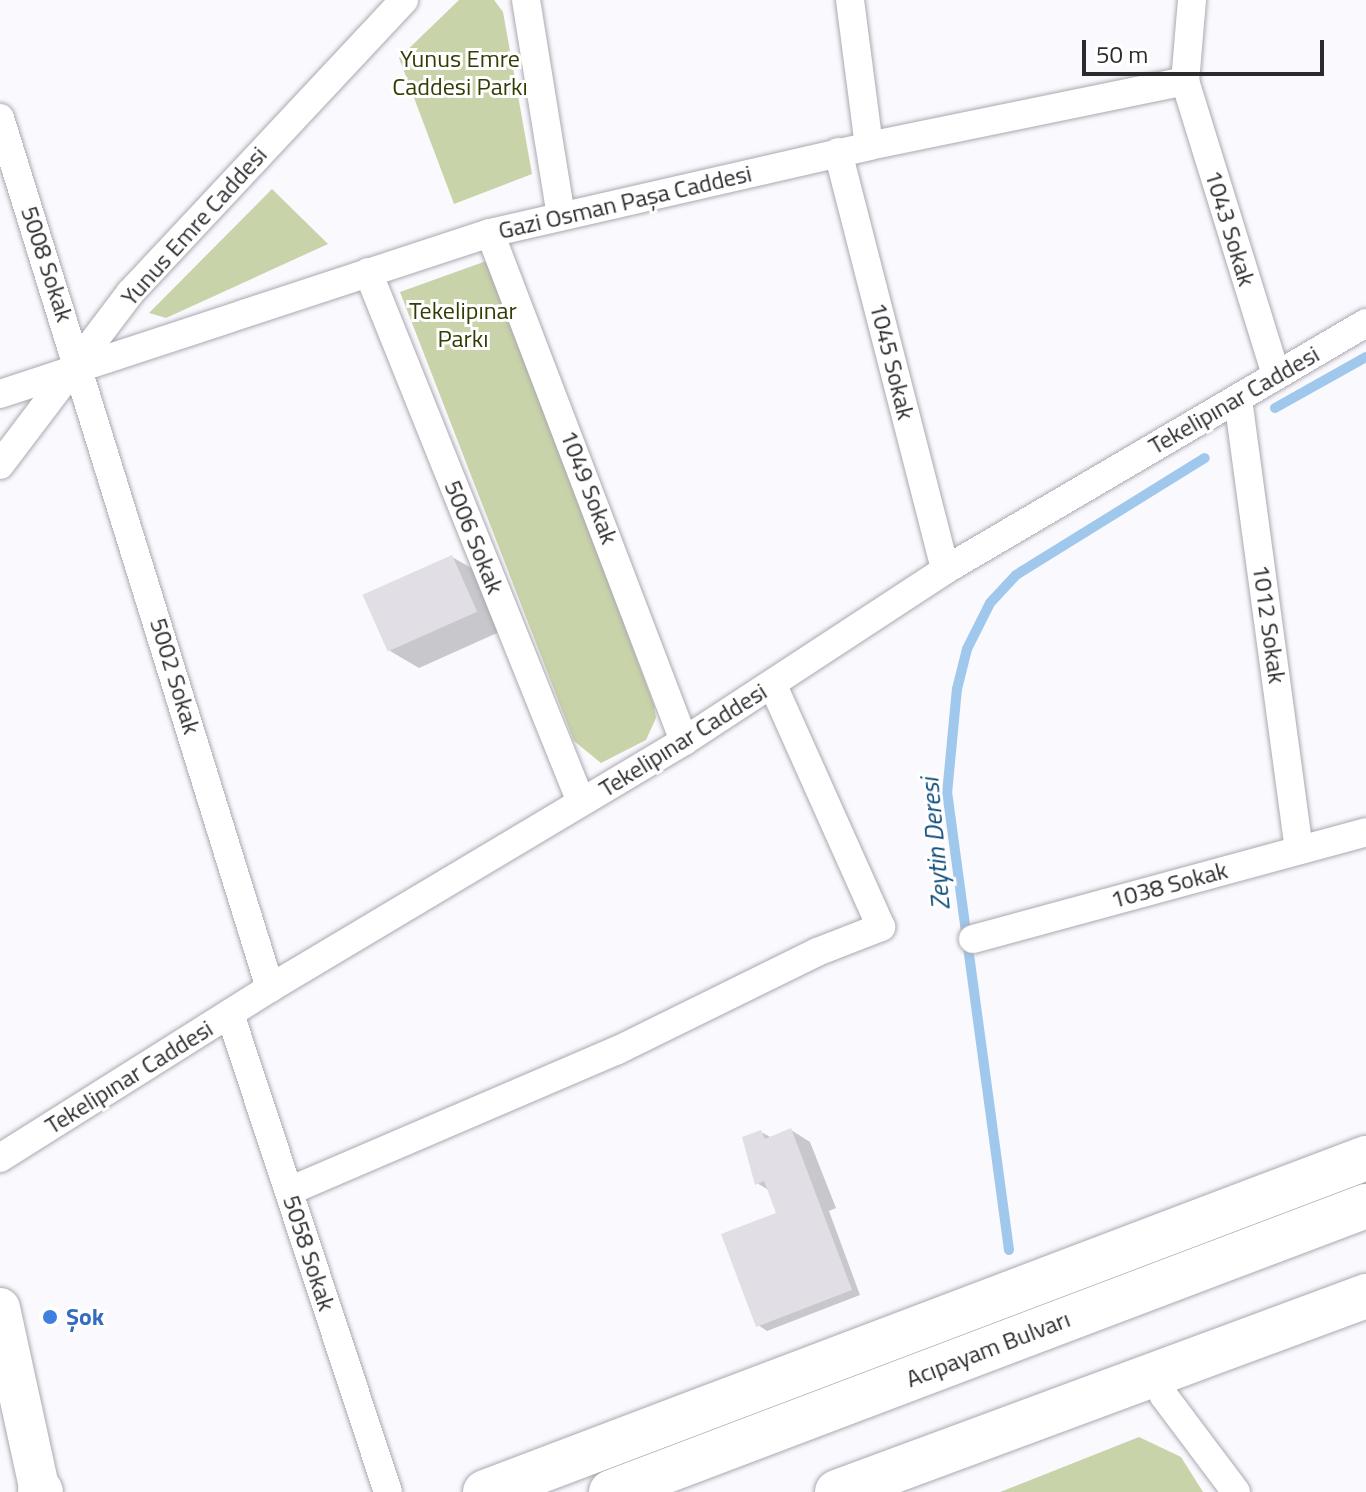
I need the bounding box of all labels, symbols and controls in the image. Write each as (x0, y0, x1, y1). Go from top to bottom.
scale bar (1086, 24, 1328, 74)
text: 50 m (1096, 36, 1148, 72)
park label: Yunus Emre Caddesi Parkı (392, 45, 528, 101)
street label: Yunus Emre Caddesi (115, 141, 273, 311)
street label: Gazi Osman Paşa Caddesi (496, 159, 754, 245)
street label: 1043 Sokak (1199, 167, 1261, 289)
street label: 5008 Sokak (15, 203, 79, 325)
park label: Tekelipınar Parkı (409, 297, 517, 353)
street label: 1045 Sokak (864, 299, 920, 423)
street label: Tekelipınar Caddesi (1144, 340, 1324, 460)
street label: 1049 Sokak (554, 426, 624, 548)
street label: 5006 Sokak (438, 476, 510, 598)
street label: 1012 Sokak (1246, 563, 1292, 685)
street label: 5002 Sokak (144, 615, 206, 737)
street label: Tekelipınar Caddesi (594, 677, 772, 803)
water label: Zeytin Deresi (914, 777, 956, 911)
street label: 1038 Sokak (1107, 856, 1231, 914)
street label: Tekelipınar Caddesi (40, 1014, 218, 1140)
street label: 5058 Sokak (277, 1192, 341, 1314)
place label: Şok (66, 1303, 104, 1331)
street label: Acıpayam Bulvarı (902, 1305, 1074, 1393)
marker: Şok (41, 1308, 59, 1326)

